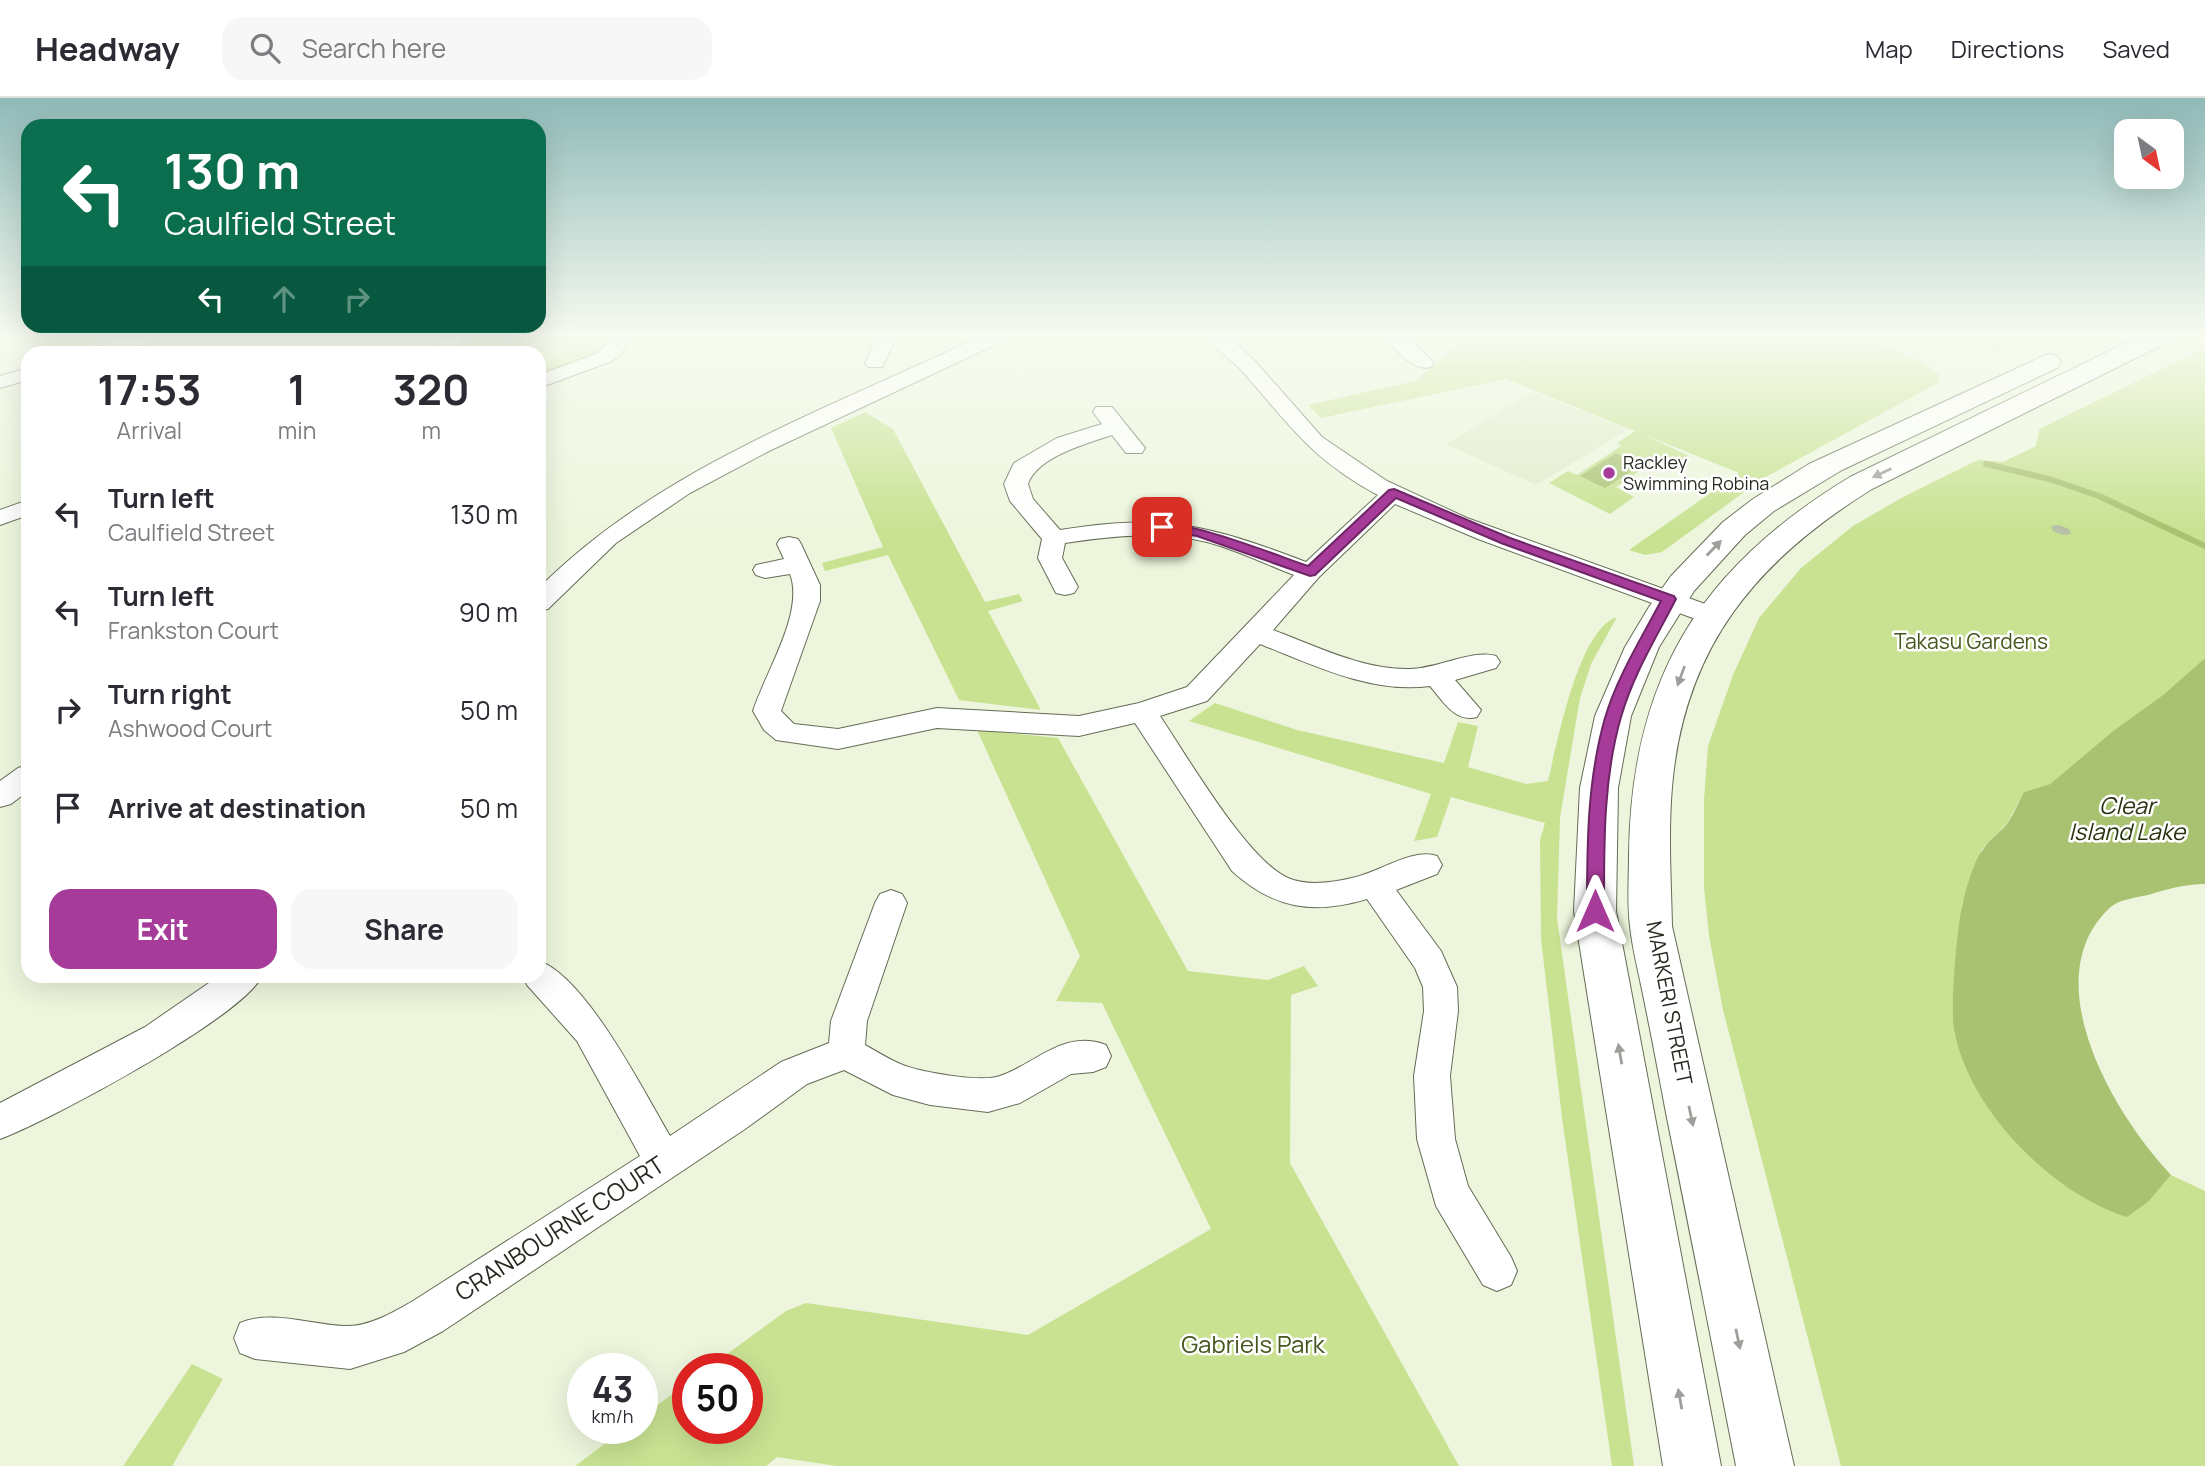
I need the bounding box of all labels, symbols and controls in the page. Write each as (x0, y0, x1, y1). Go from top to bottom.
search box (222, 17, 712, 80)
text: Headway (35, 26, 180, 71)
icon: search (246, 29, 284, 67)
text: Search here (302, 30, 446, 66)
text: Map (1865, 32, 1913, 65)
text: Directions (1951, 32, 2064, 65)
text: Saved (2102, 32, 2170, 65)
north arrow (2114, 119, 2184, 189)
map controls (2114, 119, 2184, 189)
text: 130 m (164, 137, 300, 204)
icon: left (49, 147, 140, 238)
text: Caulfield Street (164, 201, 396, 245)
icon: left (192, 280, 230, 318)
icon: ahead (265, 280, 303, 318)
icon: right (338, 280, 376, 318)
text: 17:53 (97, 360, 202, 418)
text: 1 (288, 360, 306, 418)
text: 320 (393, 360, 470, 418)
text: Arrival (117, 414, 182, 446)
text: min (278, 414, 316, 446)
text: m (421, 414, 441, 446)
place label: Rackley Swimming Robina (1623, 450, 1769, 495)
marker: Rackley Swimming Robina (1601, 465, 1617, 481)
one-way arrow (1871, 468, 1892, 479)
text: Turn left (108, 480, 215, 516)
icon: left (49, 495, 87, 533)
text: 130 m (450, 496, 518, 532)
pin (1132, 497, 1192, 557)
icon: arrive (1143, 508, 1181, 546)
text: Caulfield Street (108, 516, 275, 548)
one-way arrow (1705, 540, 1721, 557)
text: Turn left (108, 578, 215, 614)
icon: left (49, 593, 87, 631)
text: 90 m (459, 594, 518, 630)
text: Frankston Court (108, 614, 279, 646)
park label: Takasu Gardens (1894, 627, 2048, 655)
one-way arrow (1675, 666, 1686, 687)
text: Turn right (108, 676, 232, 712)
icon: right (49, 691, 87, 729)
text: 50 m (460, 692, 518, 728)
text: Ashwood Court (108, 712, 272, 744)
icon: arrive (49, 789, 87, 827)
water label: Clear Island Lake (2069, 789, 2187, 847)
text: Arrive at destination (108, 790, 366, 826)
text: 50 m (460, 790, 518, 826)
position arrow (1558, 874, 1632, 948)
button: Exit (49, 889, 277, 969)
button: Share (291, 889, 518, 969)
street label: MARKERI STREET (1640, 919, 1700, 1087)
one-way arrow (1614, 1043, 1625, 1065)
one-way arrow (1686, 1105, 1697, 1127)
street label: CRANBOURNE COURT (448, 1147, 671, 1308)
park label: Gabriels Park (1181, 1327, 1326, 1360)
one-way arrow (1733, 1328, 1744, 1350)
speed limit sign: 50 (672, 1353, 763, 1444)
text: 43 (592, 1365, 633, 1413)
one-way arrow (1674, 1388, 1685, 1410)
text: km/h (592, 1404, 633, 1428)

